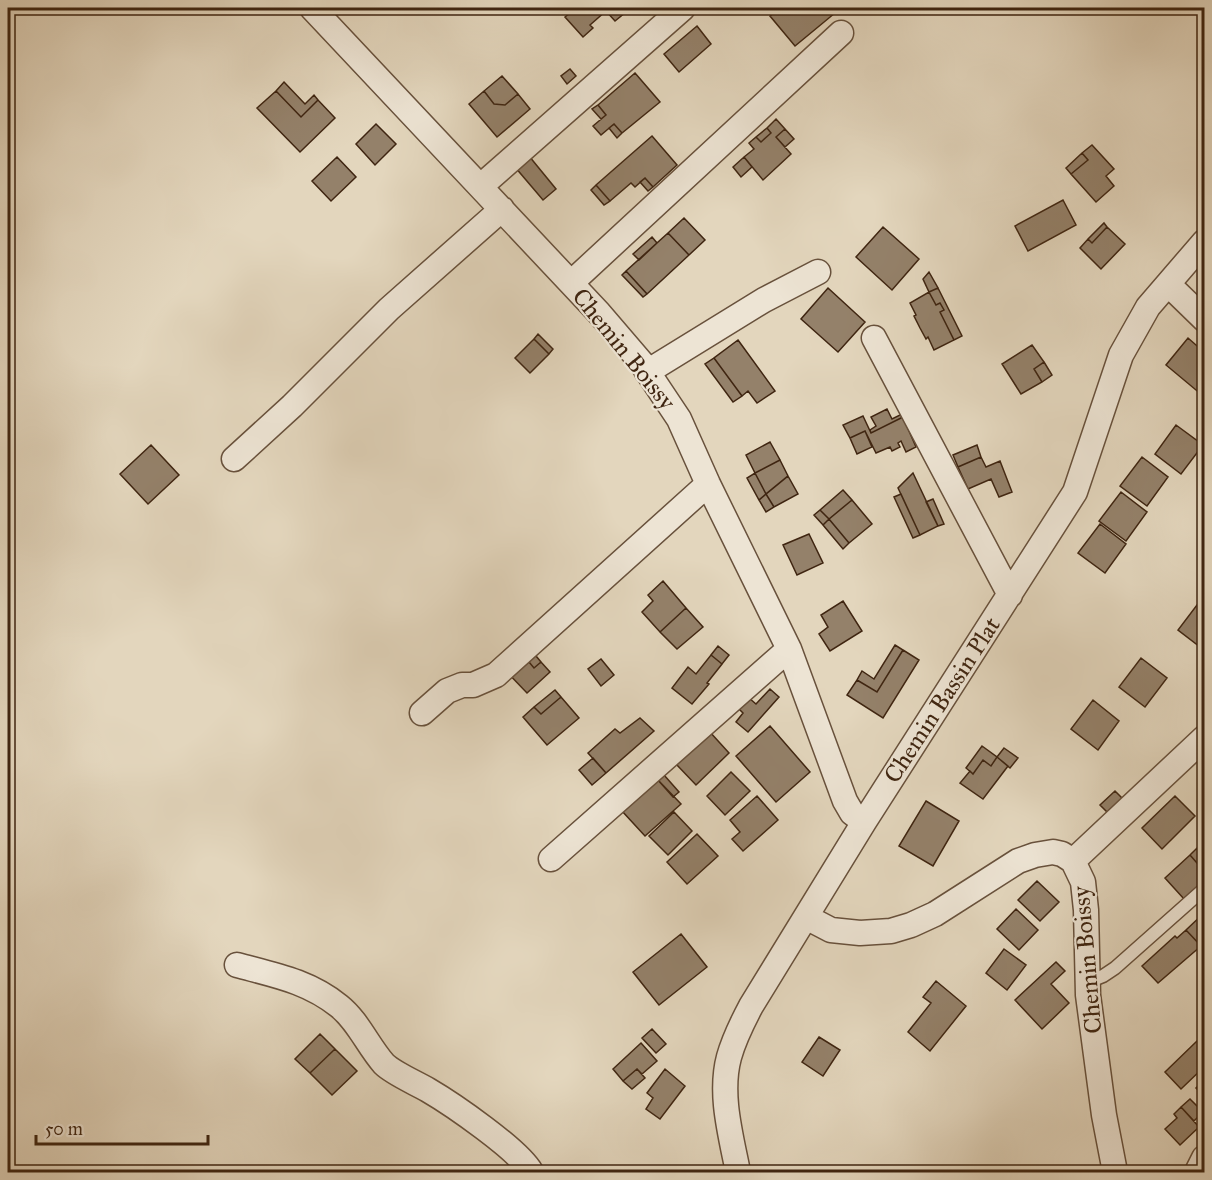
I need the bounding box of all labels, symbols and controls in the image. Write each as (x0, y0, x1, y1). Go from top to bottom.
street label: Chemin Boissy (566, 282, 683, 417)
street label: Chemin Bassin Plat (877, 611, 1007, 789)
street label: Chemin Boissy (1066, 884, 1108, 1035)
scale bar (36, 1108, 208, 1146)
text: 50 m (45, 1118, 83, 1140)

